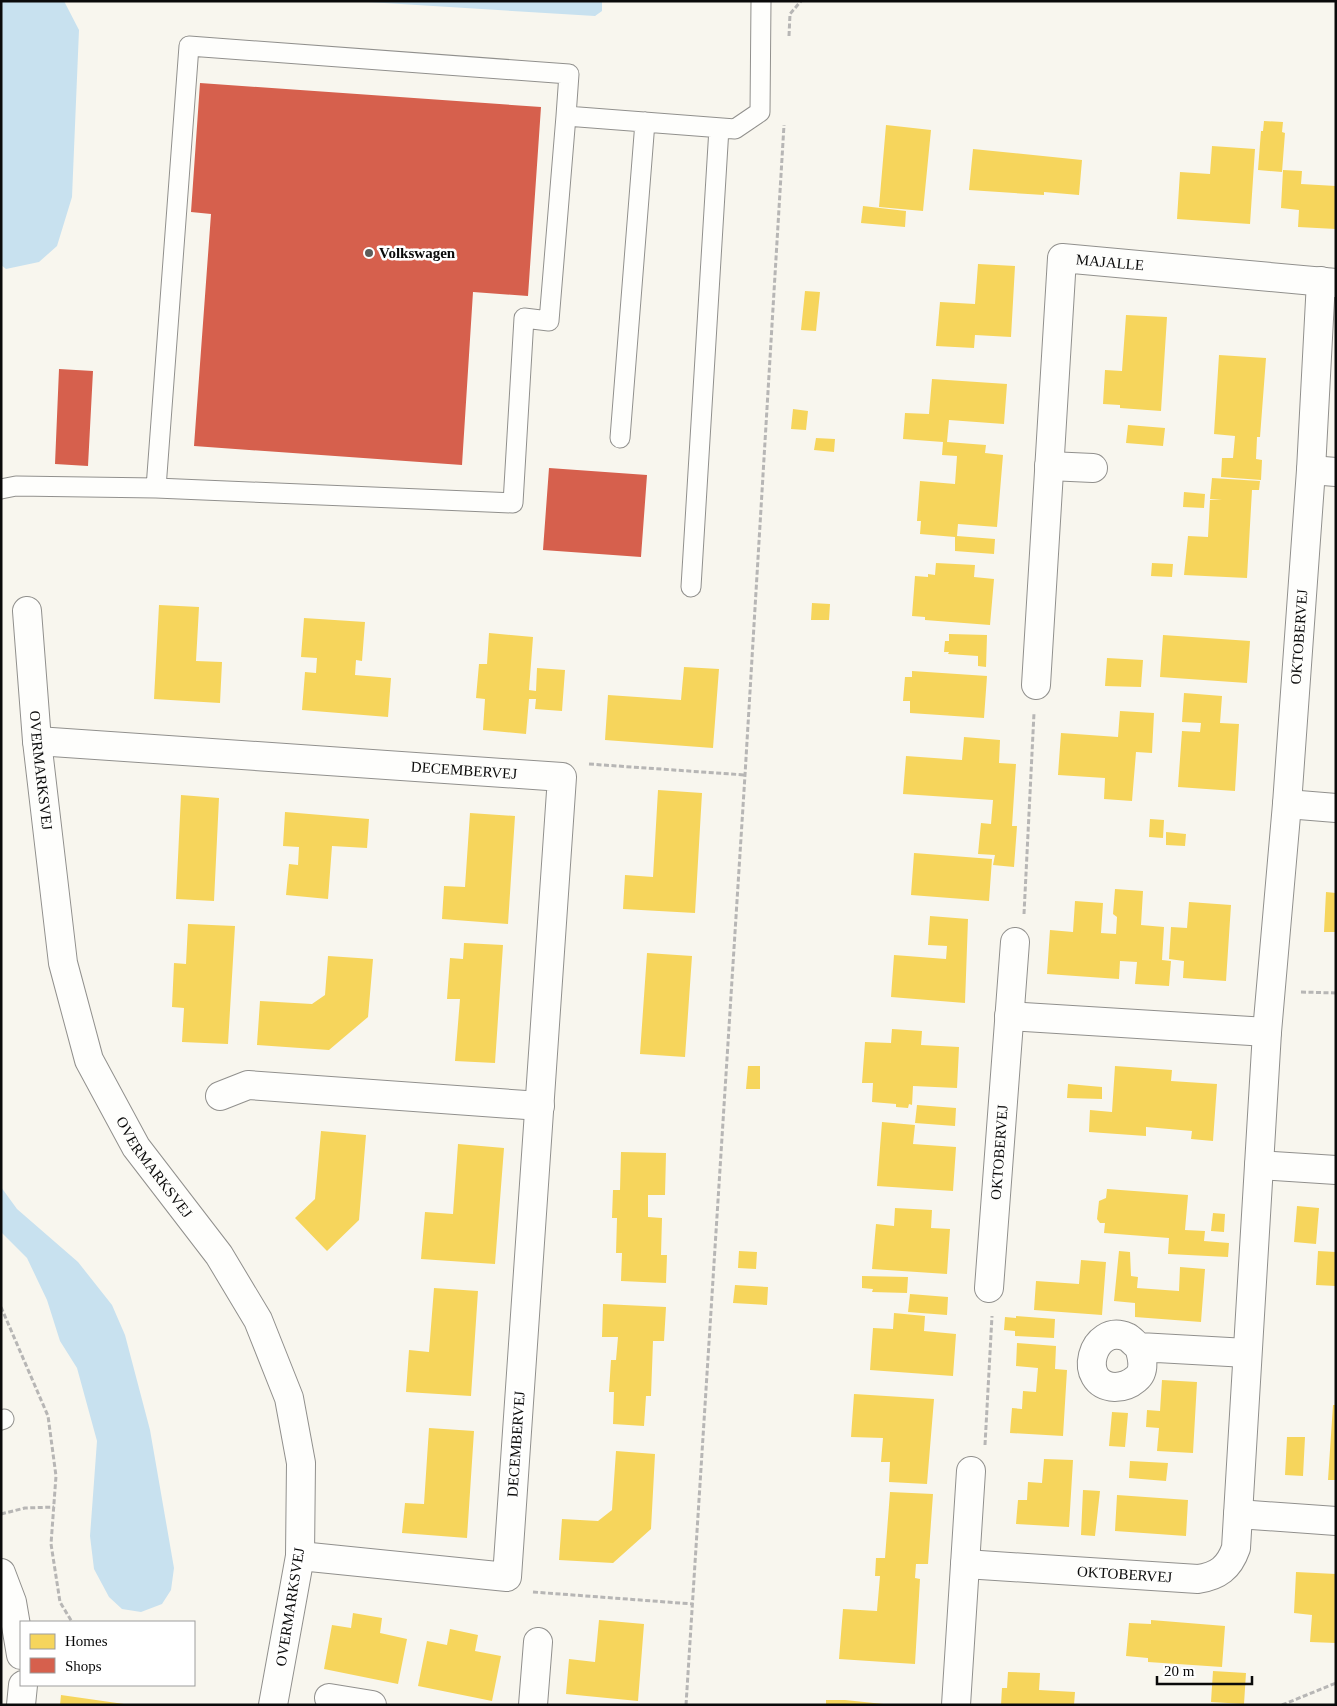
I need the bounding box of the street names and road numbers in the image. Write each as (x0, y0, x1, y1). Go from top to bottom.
street label: MAJALLE (1075, 251, 1145, 273)
street label: OKTOBERVEJ (1288, 589, 1310, 685)
street label: OVERMARKSVEJ (27, 710, 55, 831)
street label: DECEMBERVEJ (410, 759, 518, 782)
street label: OKTOBERVEJ (988, 1104, 1011, 1200)
street label: OVERMARKSVEJ (113, 1114, 195, 1221)
street label: DECEMBERVEJ (504, 1390, 528, 1498)
street label: OVERMARKSVEJ (273, 1546, 307, 1668)
street label: OKTOBERVEJ (1077, 1563, 1173, 1585)

